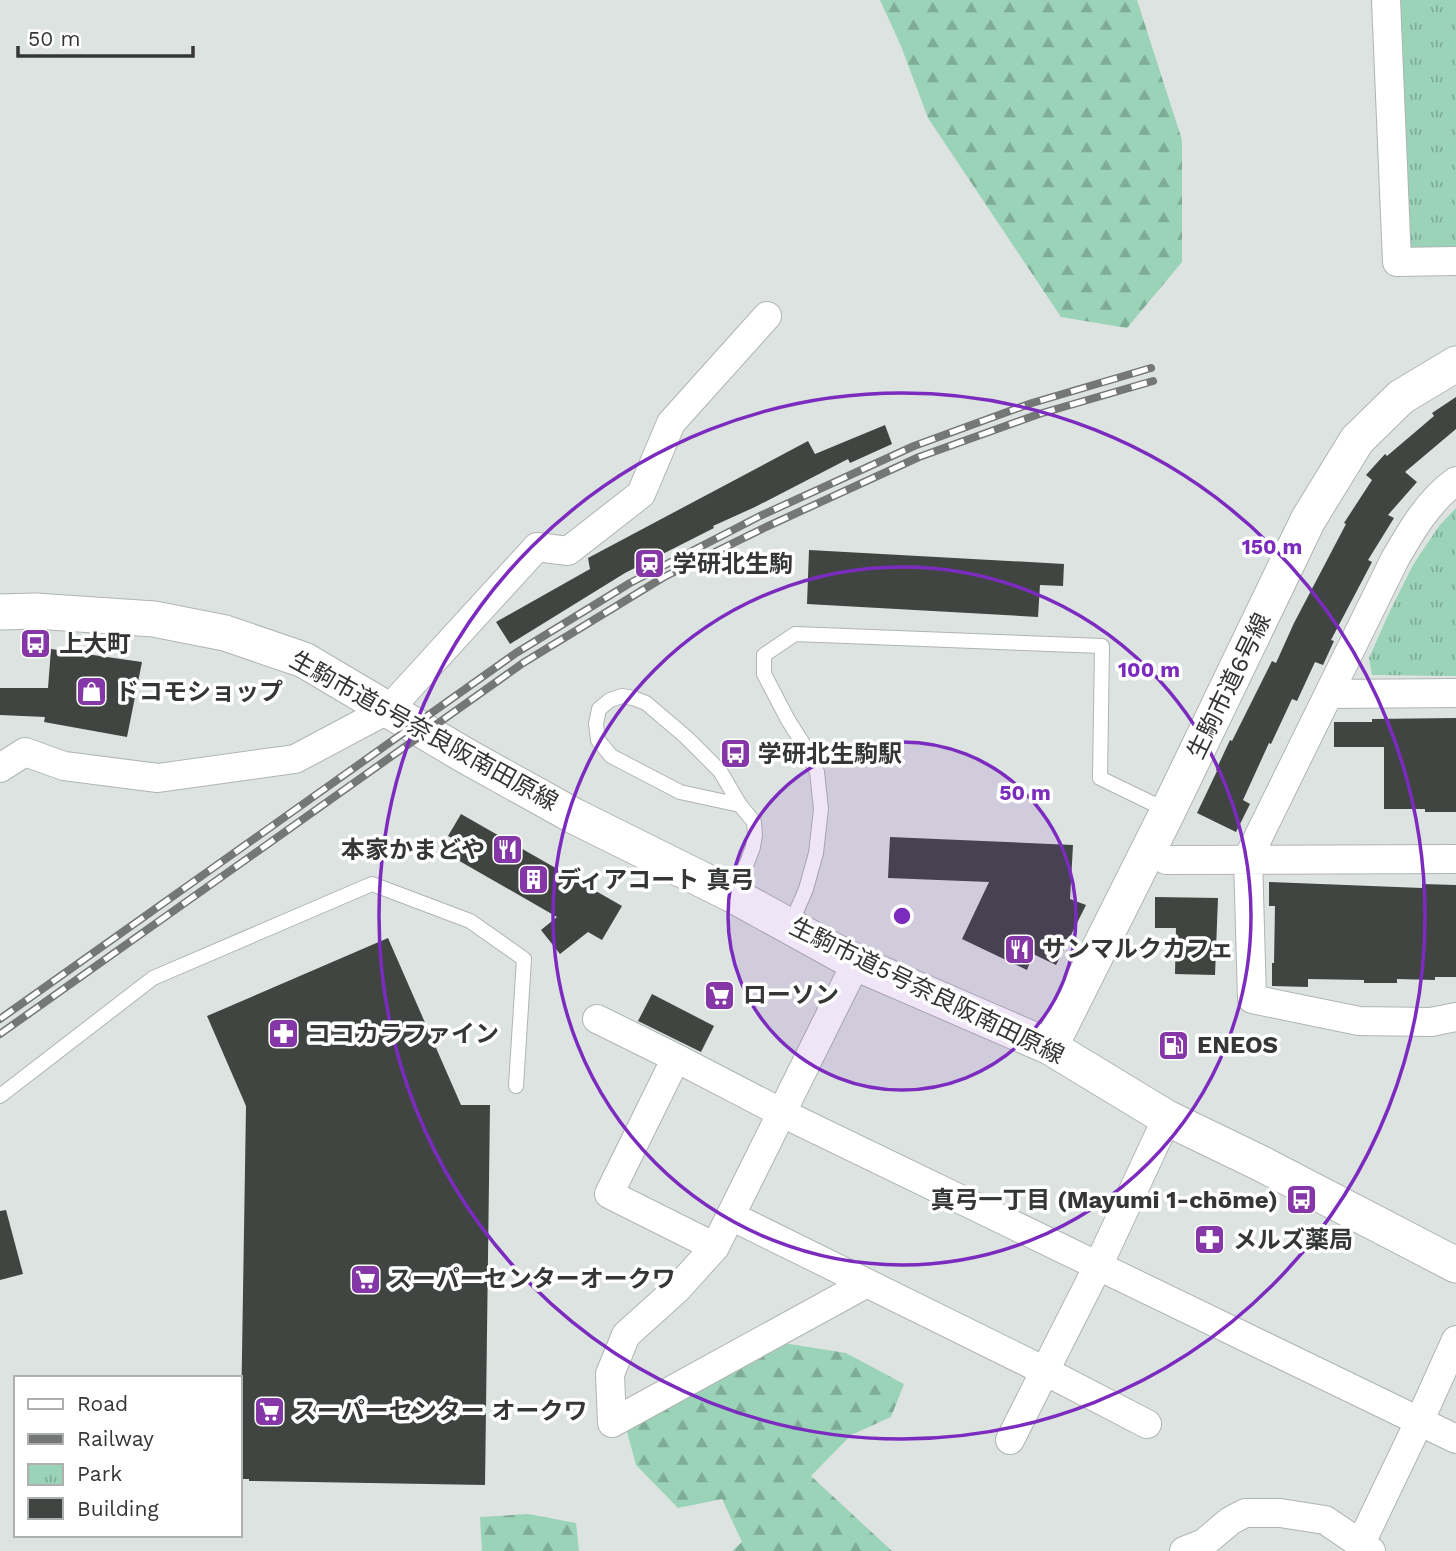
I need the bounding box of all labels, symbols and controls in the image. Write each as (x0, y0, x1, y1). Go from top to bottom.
scale bar (18, 14, 192, 58)
text: 50 m (28, 26, 80, 51)
text: 150 m (1242, 534, 1302, 559)
station icon: 学研北生駒 (633, 547, 667, 581)
place label: 学研北生駒 (673, 550, 793, 578)
street label: 生駒市道6号線 (1182, 609, 1276, 763)
bus stop icon: 上大町 (19, 627, 53, 661)
place label: 上大町 (59, 630, 131, 658)
street label: 生駒市道5号奈良阪南田原線 (285, 646, 563, 816)
text: 100 m (1118, 657, 1180, 682)
shop icon: ドコモショップ (75, 675, 109, 709)
place label: ドコモショップ (115, 678, 283, 706)
bus stop icon: 学研北生駒駅 (718, 737, 752, 771)
place label: 学研北生駒駅 (758, 740, 902, 768)
text: 50 m (999, 780, 1051, 805)
restaurant icon: 本家かまどや (491, 833, 525, 867)
place label: 本家かまどや (341, 836, 485, 864)
building icon: ディアコート 真弓 (517, 863, 551, 897)
place label: ディアコート 真弓 (557, 866, 754, 894)
centre of rings (890, 904, 914, 928)
street label: 生駒市道5号奈良阪南田原線 (785, 912, 1069, 1070)
restaurant icon: サンマルクカフェ (1002, 932, 1036, 966)
place label: サンマルクカフェ (1042, 935, 1234, 963)
supermarket icon: ローソン (703, 978, 737, 1012)
place label: ローソン (743, 981, 839, 1009)
pharmacy icon: ココカラファイン (267, 1017, 301, 1051)
place label: ココカラファイン (307, 1020, 499, 1048)
fuel station icon: ENEOS (1157, 1028, 1191, 1062)
place label: ENEOS (1197, 1031, 1278, 1059)
bus stop icon: 真弓一丁目 (Mayumi 1-chōme) (1284, 1183, 1318, 1217)
place label: 真弓一丁目 (Mayumi 1-chōme) (930, 1186, 1278, 1214)
pharmacy icon: メルズ薬局 (1193, 1223, 1227, 1257)
place label: メルズ薬局 (1233, 1226, 1353, 1254)
supermarket icon: スーパーセンターオークワ (348, 1262, 382, 1296)
place label: スーパーセンターオークワ (388, 1265, 676, 1293)
legend (14, 1376, 242, 1537)
text: Road (77, 1391, 128, 1416)
supermarket icon: スーパーセンター オークワ (253, 1394, 287, 1428)
place label: スーパーセンター オークワ (293, 1397, 588, 1425)
text: Railway (77, 1426, 154, 1451)
text: Park (77, 1461, 122, 1486)
text: Building (77, 1496, 159, 1521)

